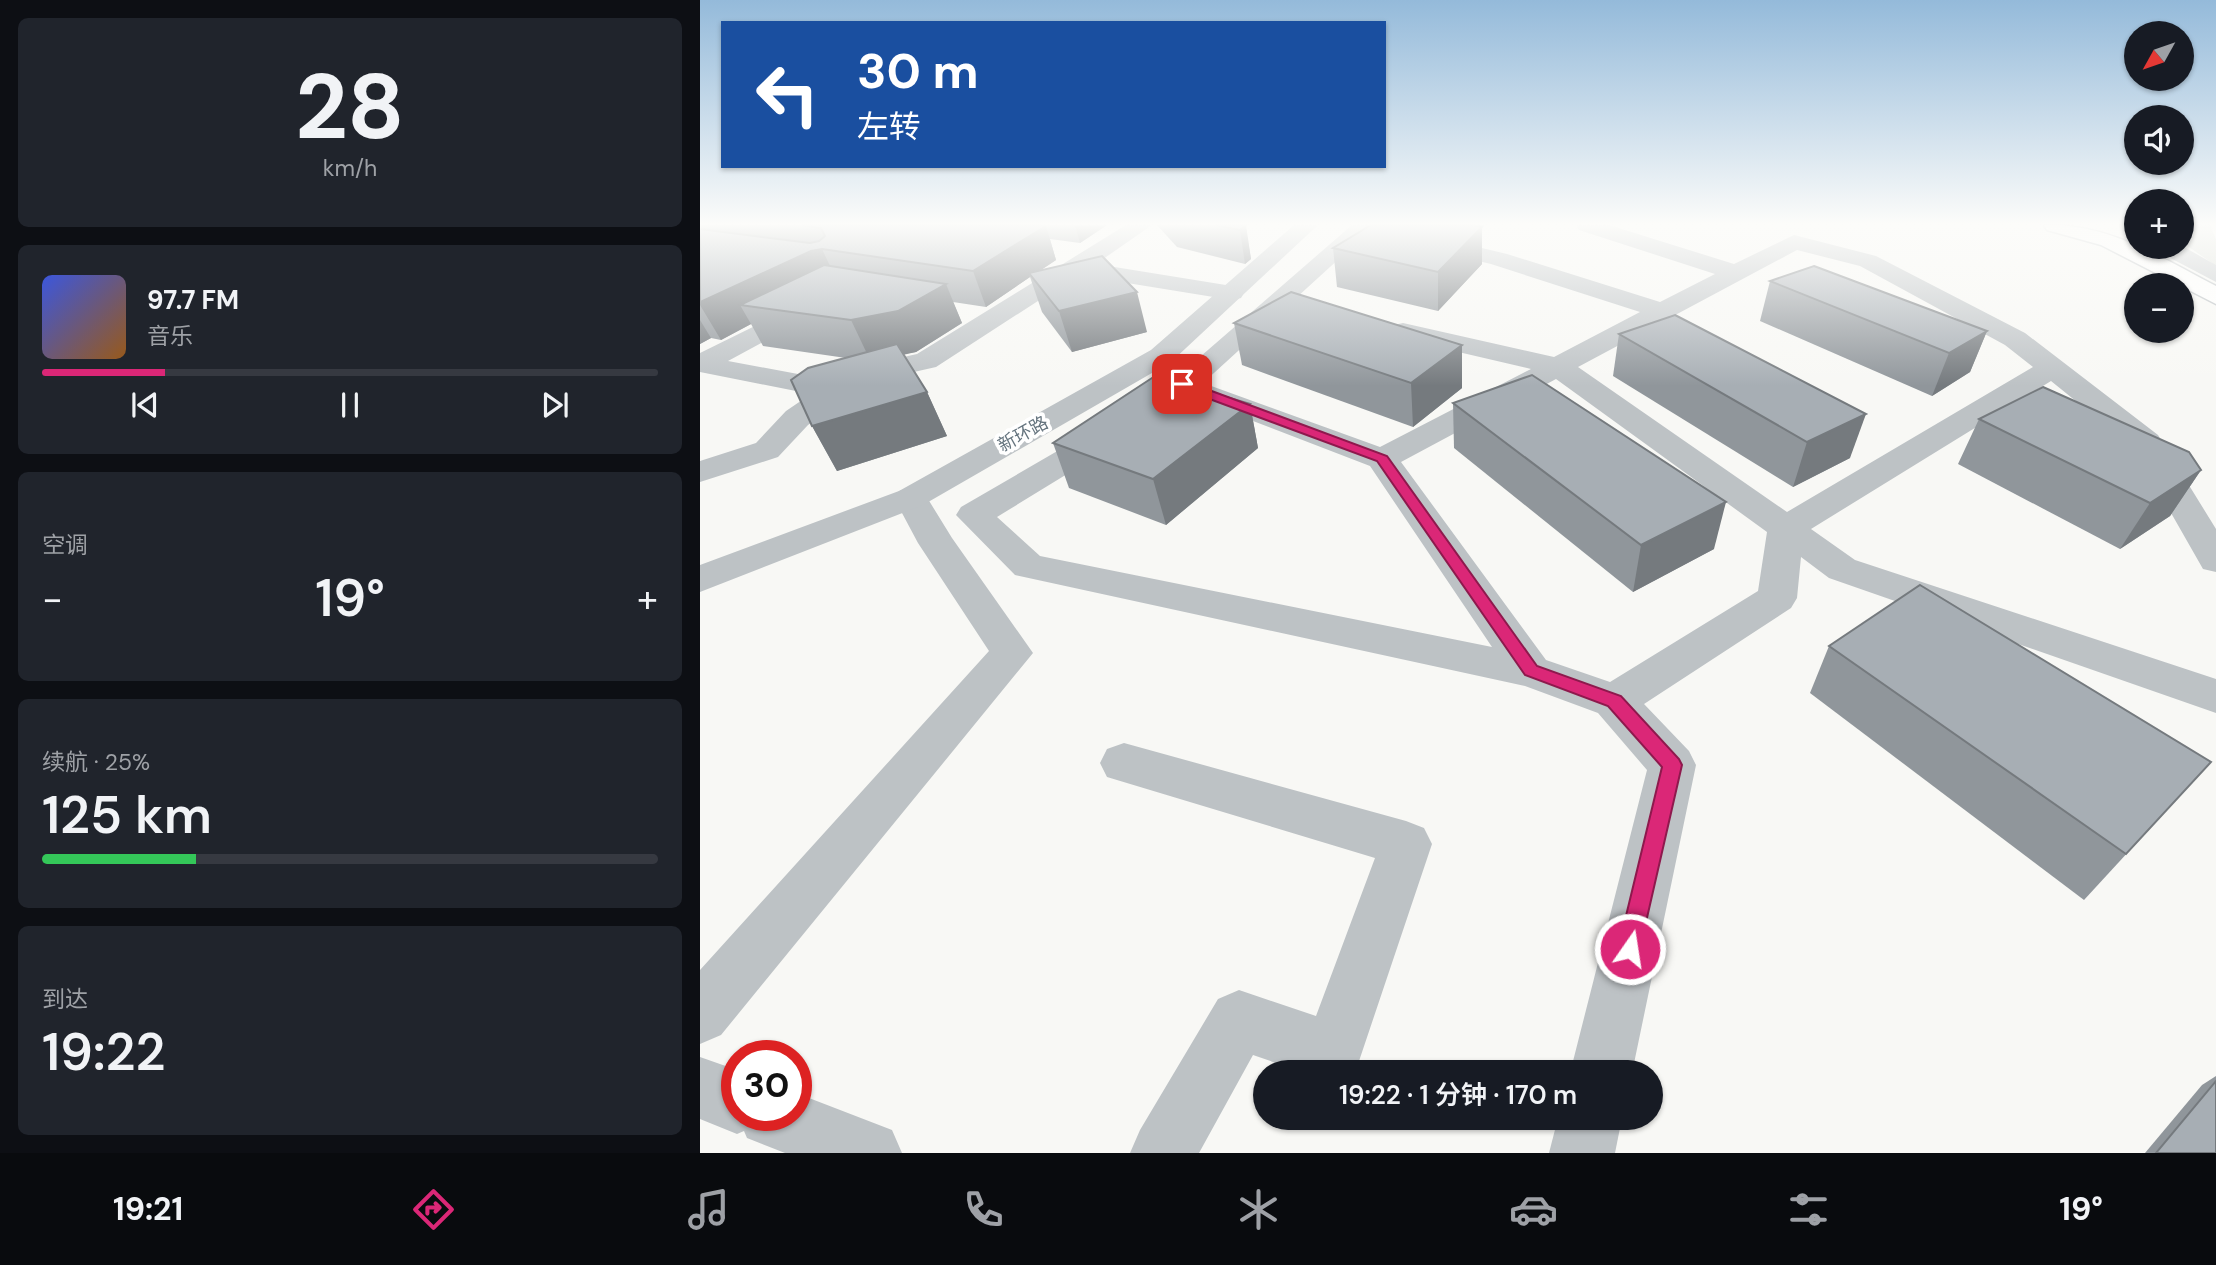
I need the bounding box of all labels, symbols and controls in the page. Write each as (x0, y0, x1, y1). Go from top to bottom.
north arrow (2124, 21, 2194, 91)
map controls (2124, 21, 2194, 343)
text: 30 m (857, 39, 979, 103)
text: 28 (295, 48, 405, 166)
icon: left (742, 49, 833, 140)
button: sound (2124, 105, 2194, 175)
text: 左转 (857, 106, 921, 148)
text: km/h (323, 153, 377, 183)
button: + (2124, 189, 2194, 259)
button: − (2124, 273, 2194, 343)
text: 97.7 FM (147, 283, 239, 317)
text: 音乐 (147, 321, 193, 351)
pin (1152, 354, 1212, 414)
icon: arrive (1163, 365, 1201, 403)
icon: previous (126, 386, 164, 424)
icon: pause (331, 386, 369, 424)
icon: next (536, 386, 574, 424)
street label: 新环路 (994, 410, 1052, 458)
text: 空调 (42, 530, 88, 560)
text: 19° (315, 564, 385, 632)
text: − (42, 574, 63, 624)
text: + (637, 574, 658, 624)
text: 续航 · 25% (42, 747, 150, 777)
text: 125 km (42, 781, 212, 849)
position arrow (1593, 912, 1667, 986)
text: 到达 (42, 984, 88, 1014)
text: 19:22 (42, 1018, 165, 1086)
speed limit sign: 30 (721, 1040, 812, 1131)
text: 19:22 · 1 分钟 · 170 m (1339, 1078, 1577, 1112)
icon: directions (409, 1185, 458, 1234)
icon: music (684, 1185, 733, 1234)
icon: phone (959, 1185, 1008, 1234)
icon: climate (1234, 1185, 1283, 1234)
icon: car (1509, 1185, 1558, 1234)
icon: filters (1784, 1185, 1833, 1234)
text: 19:21 (113, 1188, 183, 1230)
text: 19° (2059, 1188, 2103, 1230)

